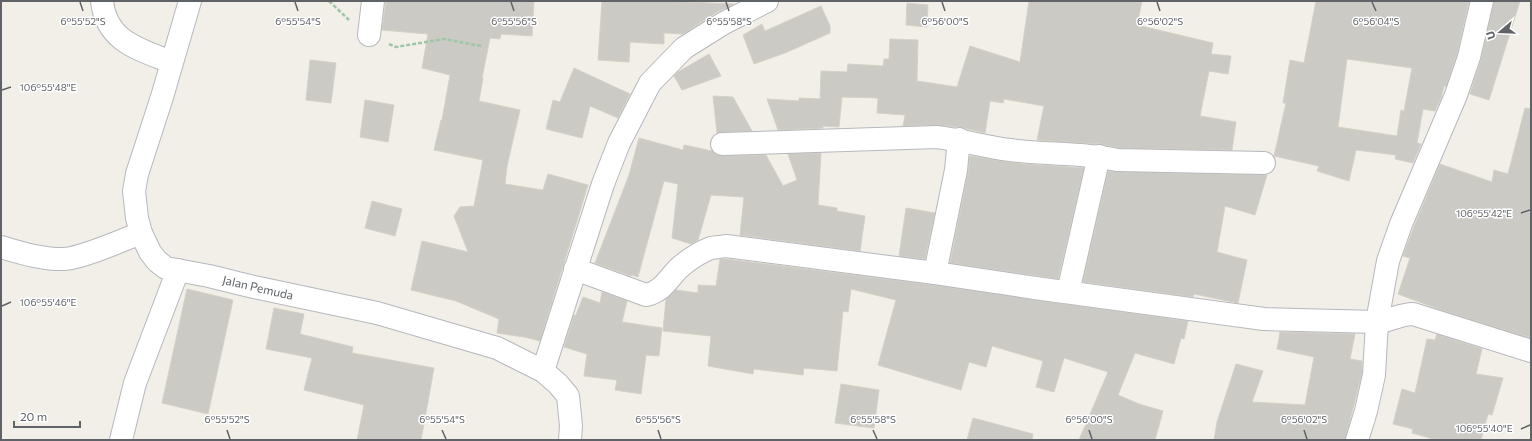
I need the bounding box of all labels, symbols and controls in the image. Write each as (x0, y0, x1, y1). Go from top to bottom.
north arrow (1480, 12, 1520, 52)
text: 6°55'52"S (60, 15, 106, 27)
text: 6°55'54"S (275, 15, 321, 27)
text: 6°55'56"S (491, 15, 537, 27)
text: 6°55'58"S (706, 15, 752, 27)
text: 6°56'00"S (921, 15, 969, 27)
text: 6°56'02"S (1137, 15, 1183, 27)
text: 6°56'04"S (1353, 15, 1399, 27)
text: U (1483, 30, 1498, 41)
text: 106°55'48"E (20, 81, 76, 93)
text: 106°55'42"E (1456, 207, 1512, 219)
street label: Jalan Pemuda (221, 272, 295, 303)
text: 106°55'46"E (20, 296, 76, 308)
scale bar (14, 403, 80, 429)
text: 20 m (20, 409, 47, 423)
text: 6°55'52"S (204, 413, 250, 425)
text: 6°55'54"S (419, 413, 465, 425)
text: 6°55'56"S (635, 413, 681, 425)
text: 6°55'58"S (850, 413, 896, 425)
text: 6°56'00"S (1065, 413, 1113, 425)
text: 6°56'02"S (1281, 413, 1327, 425)
text: 106°55'40"E (1455, 422, 1513, 434)

